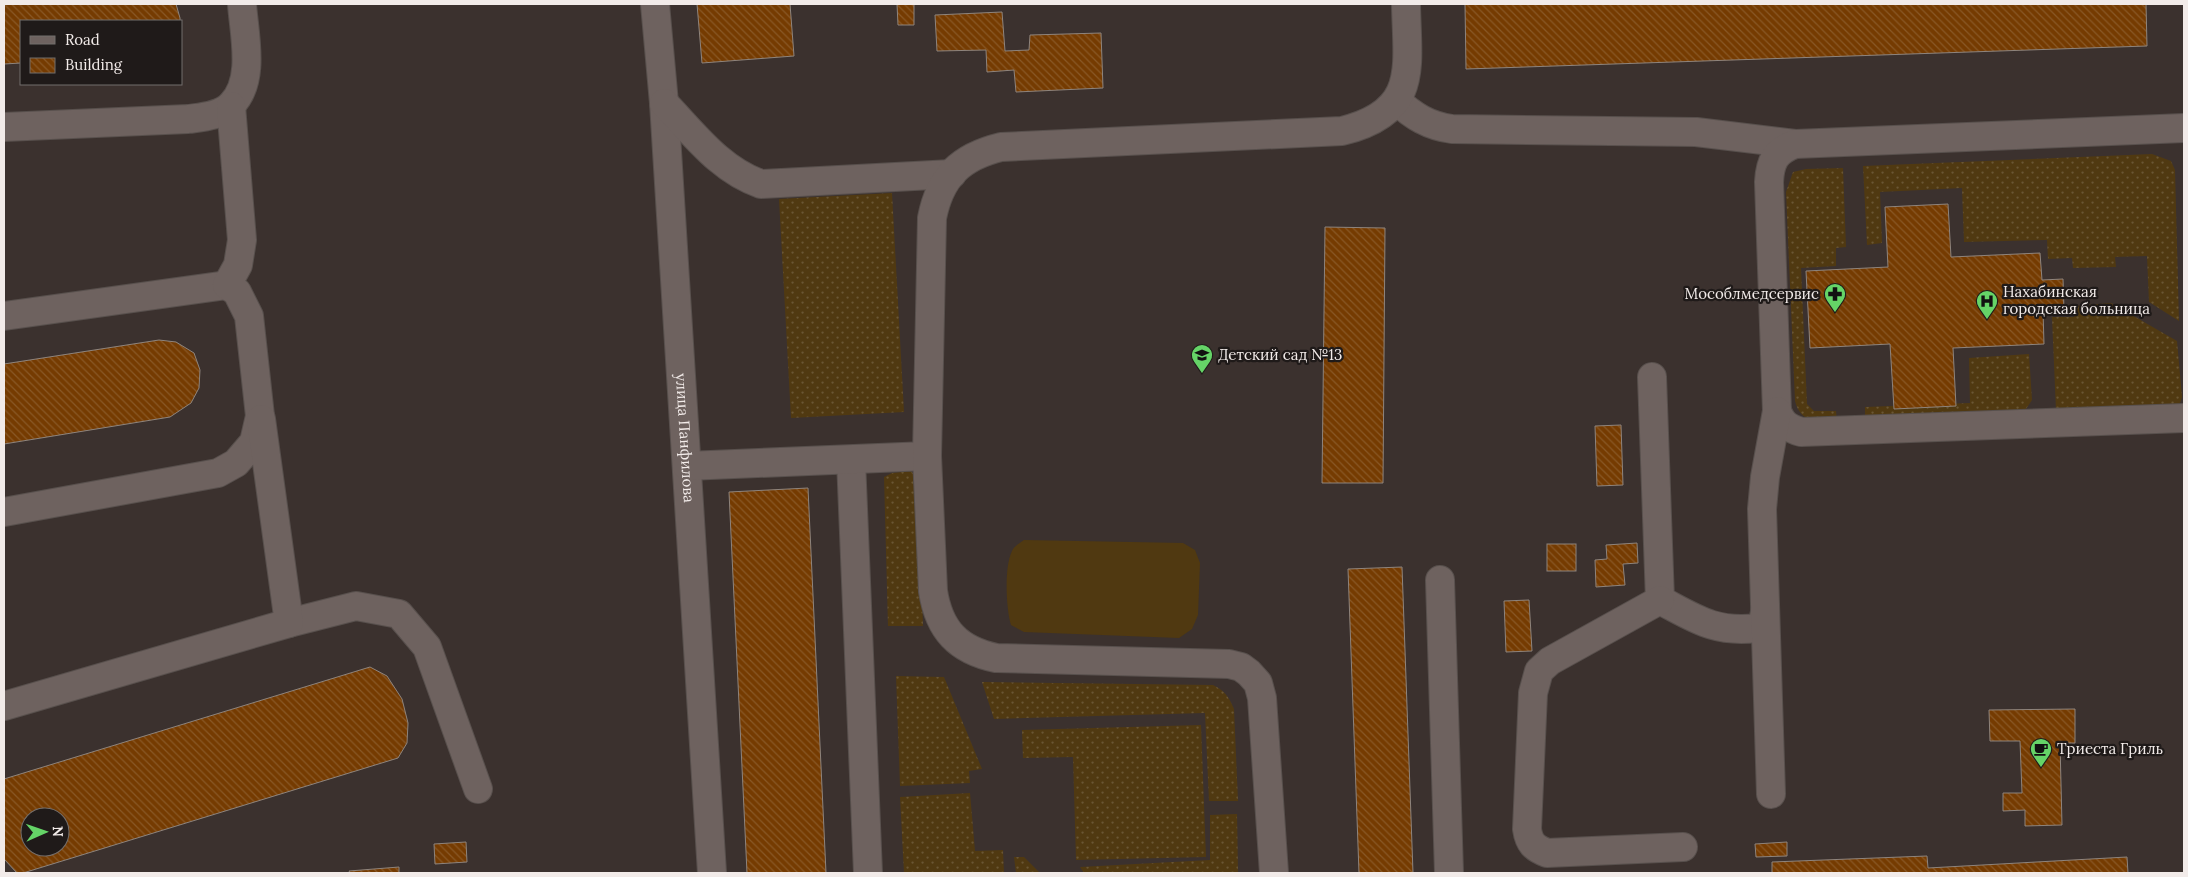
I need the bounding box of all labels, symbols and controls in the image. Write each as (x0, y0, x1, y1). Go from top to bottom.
legend (20, 20, 182, 85)
text: Road (65, 30, 100, 49)
text: Building (65, 55, 123, 74)
pharmacy icon: Мособлмедсервис (1823, 282, 1847, 313)
place label: Нахабинская городская больница (2003, 282, 2150, 318)
place label: Мособлмедсервис (1684, 284, 1819, 303)
hospital icon: Нахабинская городская больница (1975, 289, 1999, 320)
school or university icon: Детский сад №13 (1190, 343, 1214, 374)
place label: Детский сад №13 (1218, 345, 1342, 364)
street label: улица Панфилова (672, 373, 699, 504)
cafe icon: Триеста Гриль (2029, 737, 2053, 768)
place label: Триеста Гриль (2057, 739, 2163, 758)
north arrow (20, 807, 70, 857)
text: N (49, 826, 67, 837)

